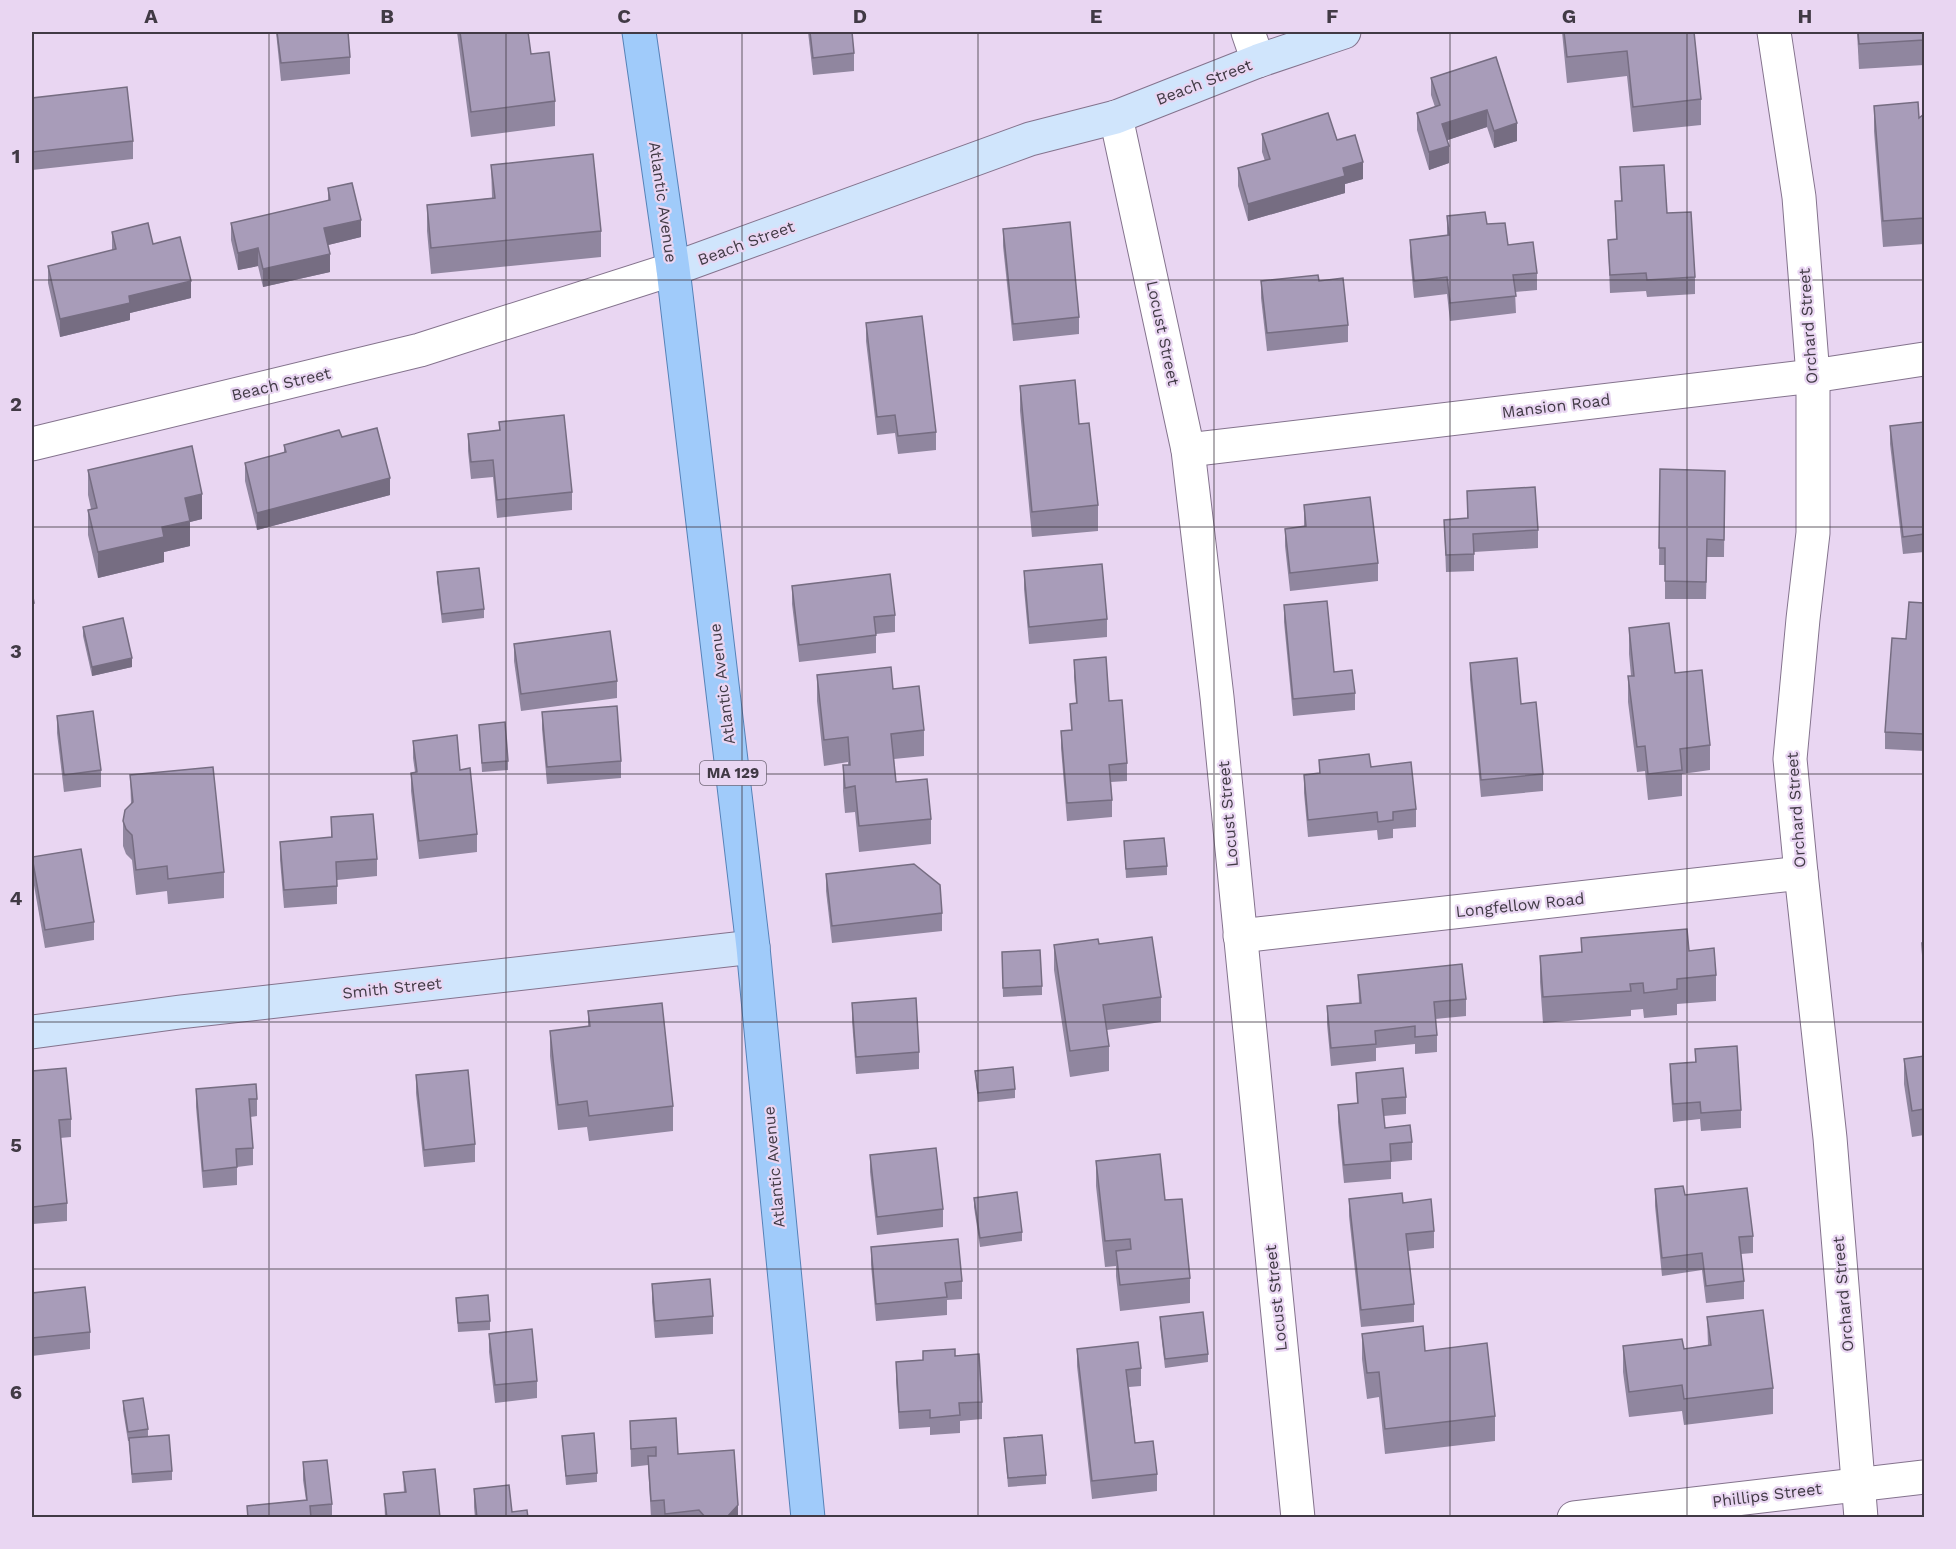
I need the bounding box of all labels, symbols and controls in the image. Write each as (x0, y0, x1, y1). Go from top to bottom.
text: A (144, 4, 158, 28)
text: B (380, 4, 394, 28)
text: C (617, 4, 631, 28)
text: D (853, 4, 867, 28)
text: E (1090, 4, 1102, 28)
text: F (1326, 4, 1338, 28)
text: G (1562, 4, 1576, 28)
text: H (1798, 4, 1812, 28)
street label: Beach Street (1153, 55, 1255, 109)
street label: Atlantic Avenue (645, 140, 681, 264)
text: 1 (12, 144, 20, 168)
street label: Beach Street (695, 217, 797, 269)
street label: Orchard Street (1794, 267, 1822, 385)
street label: Locust Street (1143, 279, 1183, 387)
street label: Beach Street (230, 363, 333, 405)
street label: Mansion Road (1501, 390, 1611, 422)
text: 2 (10, 392, 22, 416)
street label: Atlantic Avenue (705, 622, 739, 746)
text: 3 (10, 639, 22, 663)
street label: Orchard Street (1782, 751, 1810, 869)
street label: Locust Street (1214, 760, 1242, 868)
road number: MA 129 (700, 761, 766, 785)
text: 4 (10, 886, 23, 910)
street label: Longfellow Road (1455, 889, 1585, 921)
street label: Smith Street (341, 973, 443, 1003)
street label: Atlantic Avenue (759, 1106, 789, 1228)
text: 5 (10, 1133, 22, 1157)
street label: Orchard Street (1828, 1235, 1858, 1353)
street label: Locust Street (1261, 1244, 1291, 1352)
text: 6 (10, 1380, 22, 1404)
street label: Phillips Street (1711, 1479, 1823, 1511)

